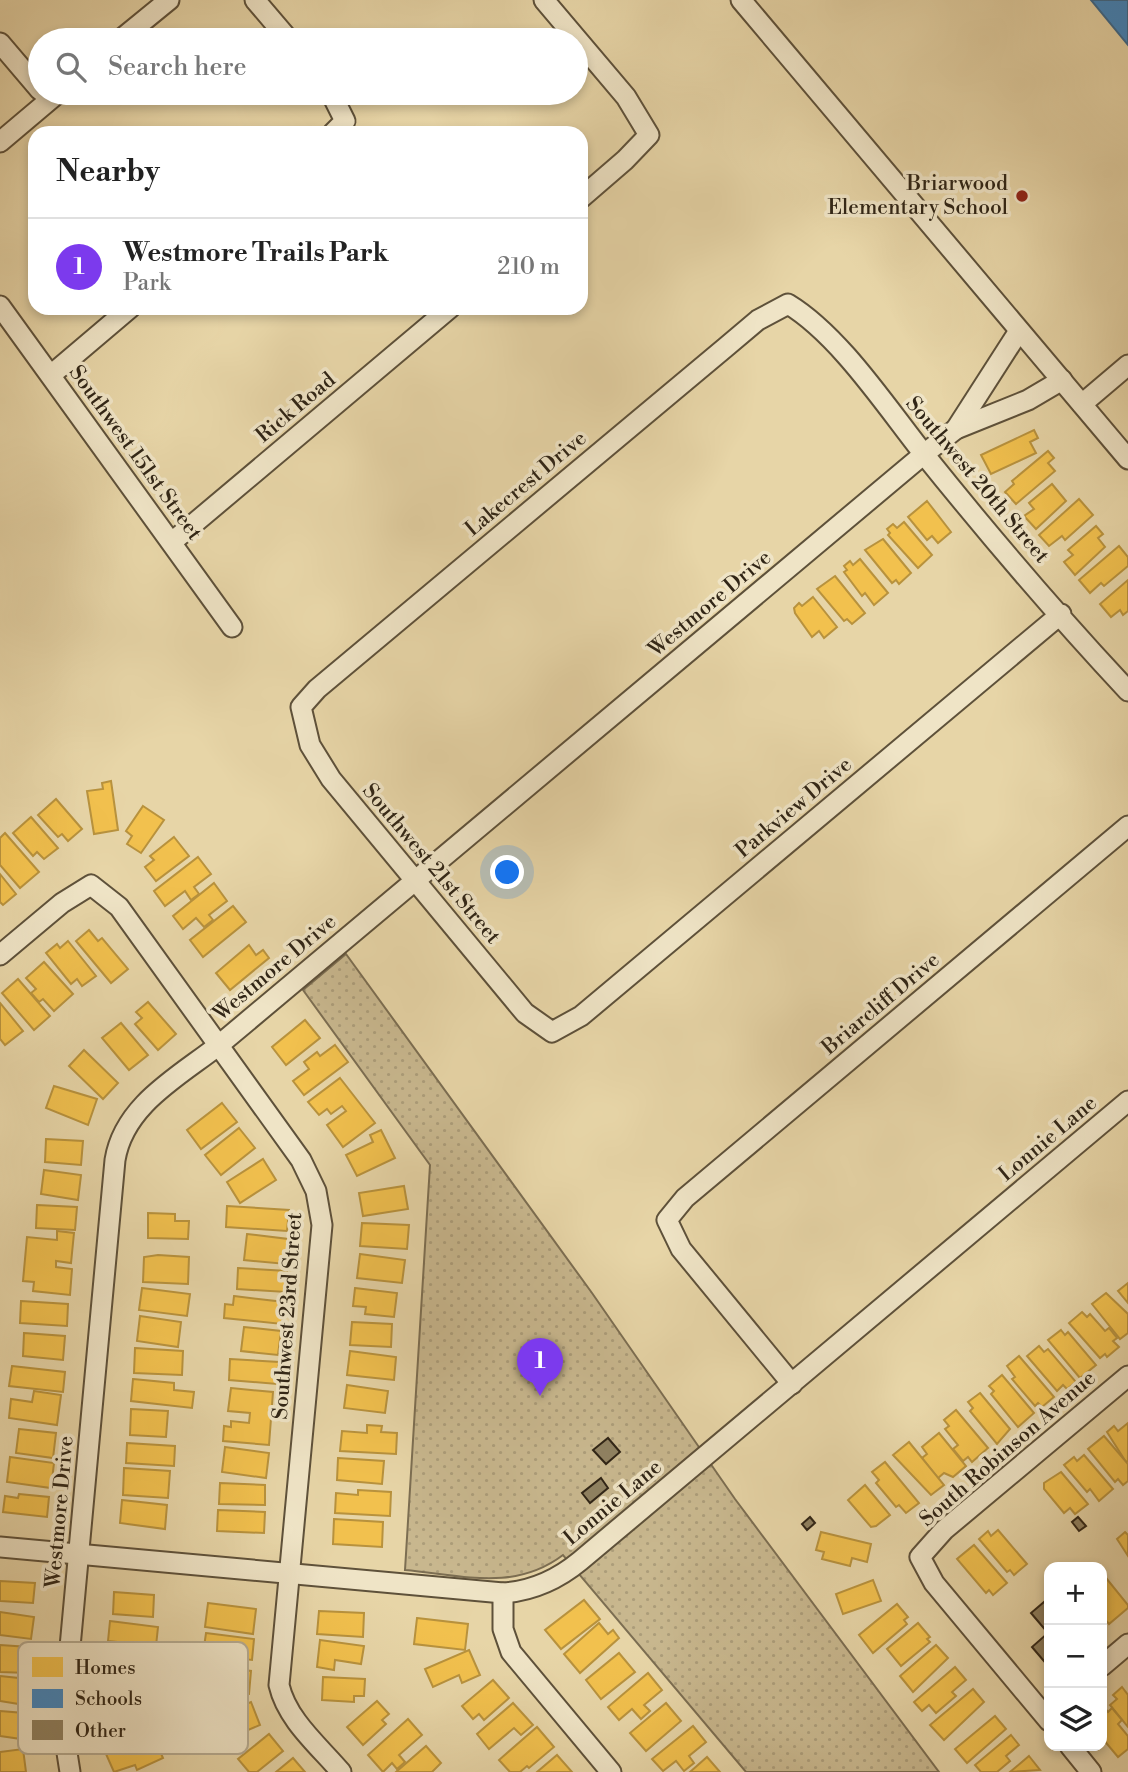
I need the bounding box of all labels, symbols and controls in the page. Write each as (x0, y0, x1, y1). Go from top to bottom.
search box (28, 28, 588, 105)
icon: search (52, 48, 90, 86)
text: Search here (108, 51, 247, 83)
text: Nearby (56, 153, 160, 191)
place label: Briarwood Elementary School (828, 171, 1008, 221)
marker: Briarwood Elementary School (1014, 188, 1030, 204)
text: Westmore Trails Park (123, 237, 389, 269)
text: 1 (73, 253, 85, 281)
text: 210 m (497, 253, 560, 281)
text: Park (123, 269, 171, 297)
street label: Southwest 151st Street (63, 360, 208, 546)
street label: Rick Road (251, 367, 341, 449)
street label: Southwest 20th Street (900, 391, 1055, 569)
street label: Lakecrest Drive (460, 426, 592, 542)
street label: Westmore Drive (642, 545, 777, 664)
street label: Parkview Drive (731, 752, 857, 864)
street label: Southwest 21st Street (356, 778, 506, 950)
your location (490, 855, 524, 889)
street label: Westmore Drive (207, 909, 342, 1028)
street label: Briarcliff Drive (816, 947, 945, 1061)
street label: Lonnie Lane (994, 1090, 1102, 1188)
street label: Southwest 23rd Street (268, 1211, 308, 1421)
pin: 1 (517, 1338, 563, 1396)
street label: South Robinson Avenue (915, 1365, 1101, 1533)
street label: Westmore Drive (40, 1435, 80, 1590)
street label: Lonnie Lane (559, 1454, 667, 1552)
map controls (1044, 1562, 1107, 1751)
button: + (1044, 1562, 1107, 1625)
button: − (1044, 1625, 1107, 1688)
legend (18, 1642, 248, 1754)
text: Homes (75, 1656, 135, 1680)
text: Schools (75, 1687, 142, 1711)
button: layers (1044, 1688, 1107, 1751)
text: Other (75, 1719, 126, 1743)

